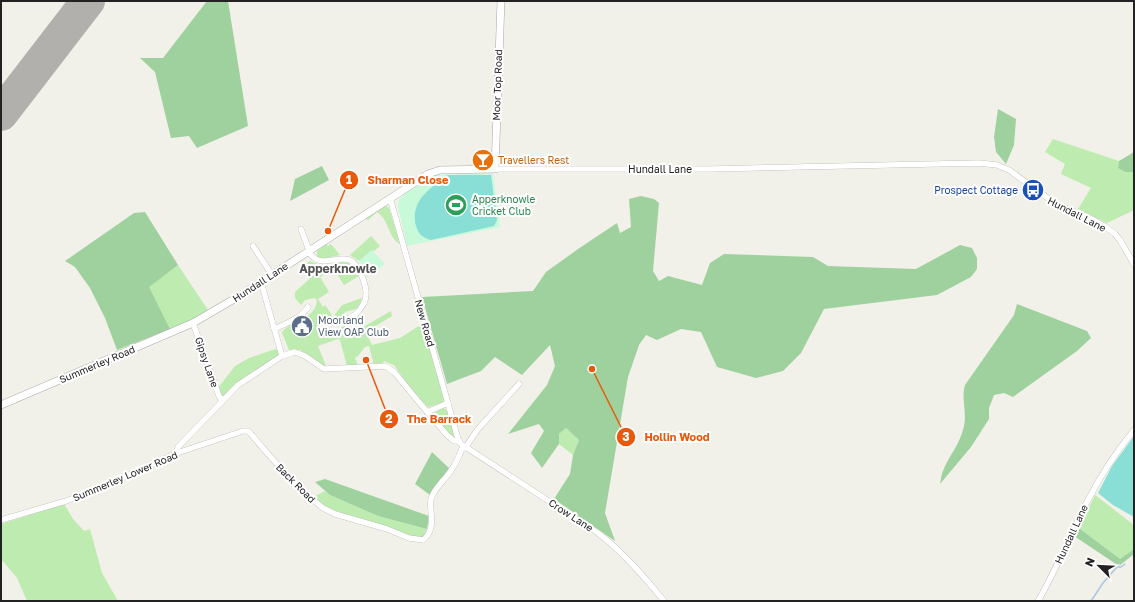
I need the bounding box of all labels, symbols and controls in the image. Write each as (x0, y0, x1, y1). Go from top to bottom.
street label: Moor Top Road (490, 49, 504, 121)
bar icon: Travellers Rest (470, 147, 496, 173)
place label: Travellers Rest (498, 154, 569, 166)
street label: Hundall Lane (628, 163, 692, 175)
callout: Sharman Close (339, 168, 456, 191)
text: 1 (346, 172, 352, 187)
text: Sharman Close (368, 173, 449, 186)
bus stop icon: Prospect Cottage (1020, 177, 1046, 203)
place label: Prospect Cottage (934, 184, 1018, 196)
sports icon: Apperknowle Cricket Club (443, 192, 469, 218)
place label: Apperknowle Cricket Club (472, 193, 536, 217)
street label: Hundall Lane (1046, 194, 1108, 234)
street label: Hundall Lane (230, 259, 290, 304)
district label: Apperknowle (299, 261, 377, 276)
street label: New Road (413, 298, 437, 348)
public building icon: Moorland View OAP Club (289, 313, 315, 339)
place label: Moorland View OAP Club (318, 314, 389, 338)
street label: Gipsy Lane (193, 335, 221, 389)
street label: Summerley Road (57, 343, 137, 385)
callout: The Barrack (379, 407, 479, 430)
text: 2 (385, 411, 393, 426)
text: The Barrack (407, 412, 472, 425)
callout: Hollin Wood (616, 425, 718, 448)
text: 3 (622, 429, 630, 444)
text: Hollin Wood (644, 430, 710, 443)
street label: Summerley Lower Road (71, 448, 179, 504)
street label: Back Road (274, 461, 318, 505)
street label: Crow Lane (547, 496, 596, 534)
street label: Hundall Lane (1052, 502, 1090, 565)
north arrow (1079, 546, 1119, 586)
text: N (1082, 555, 1097, 568)

